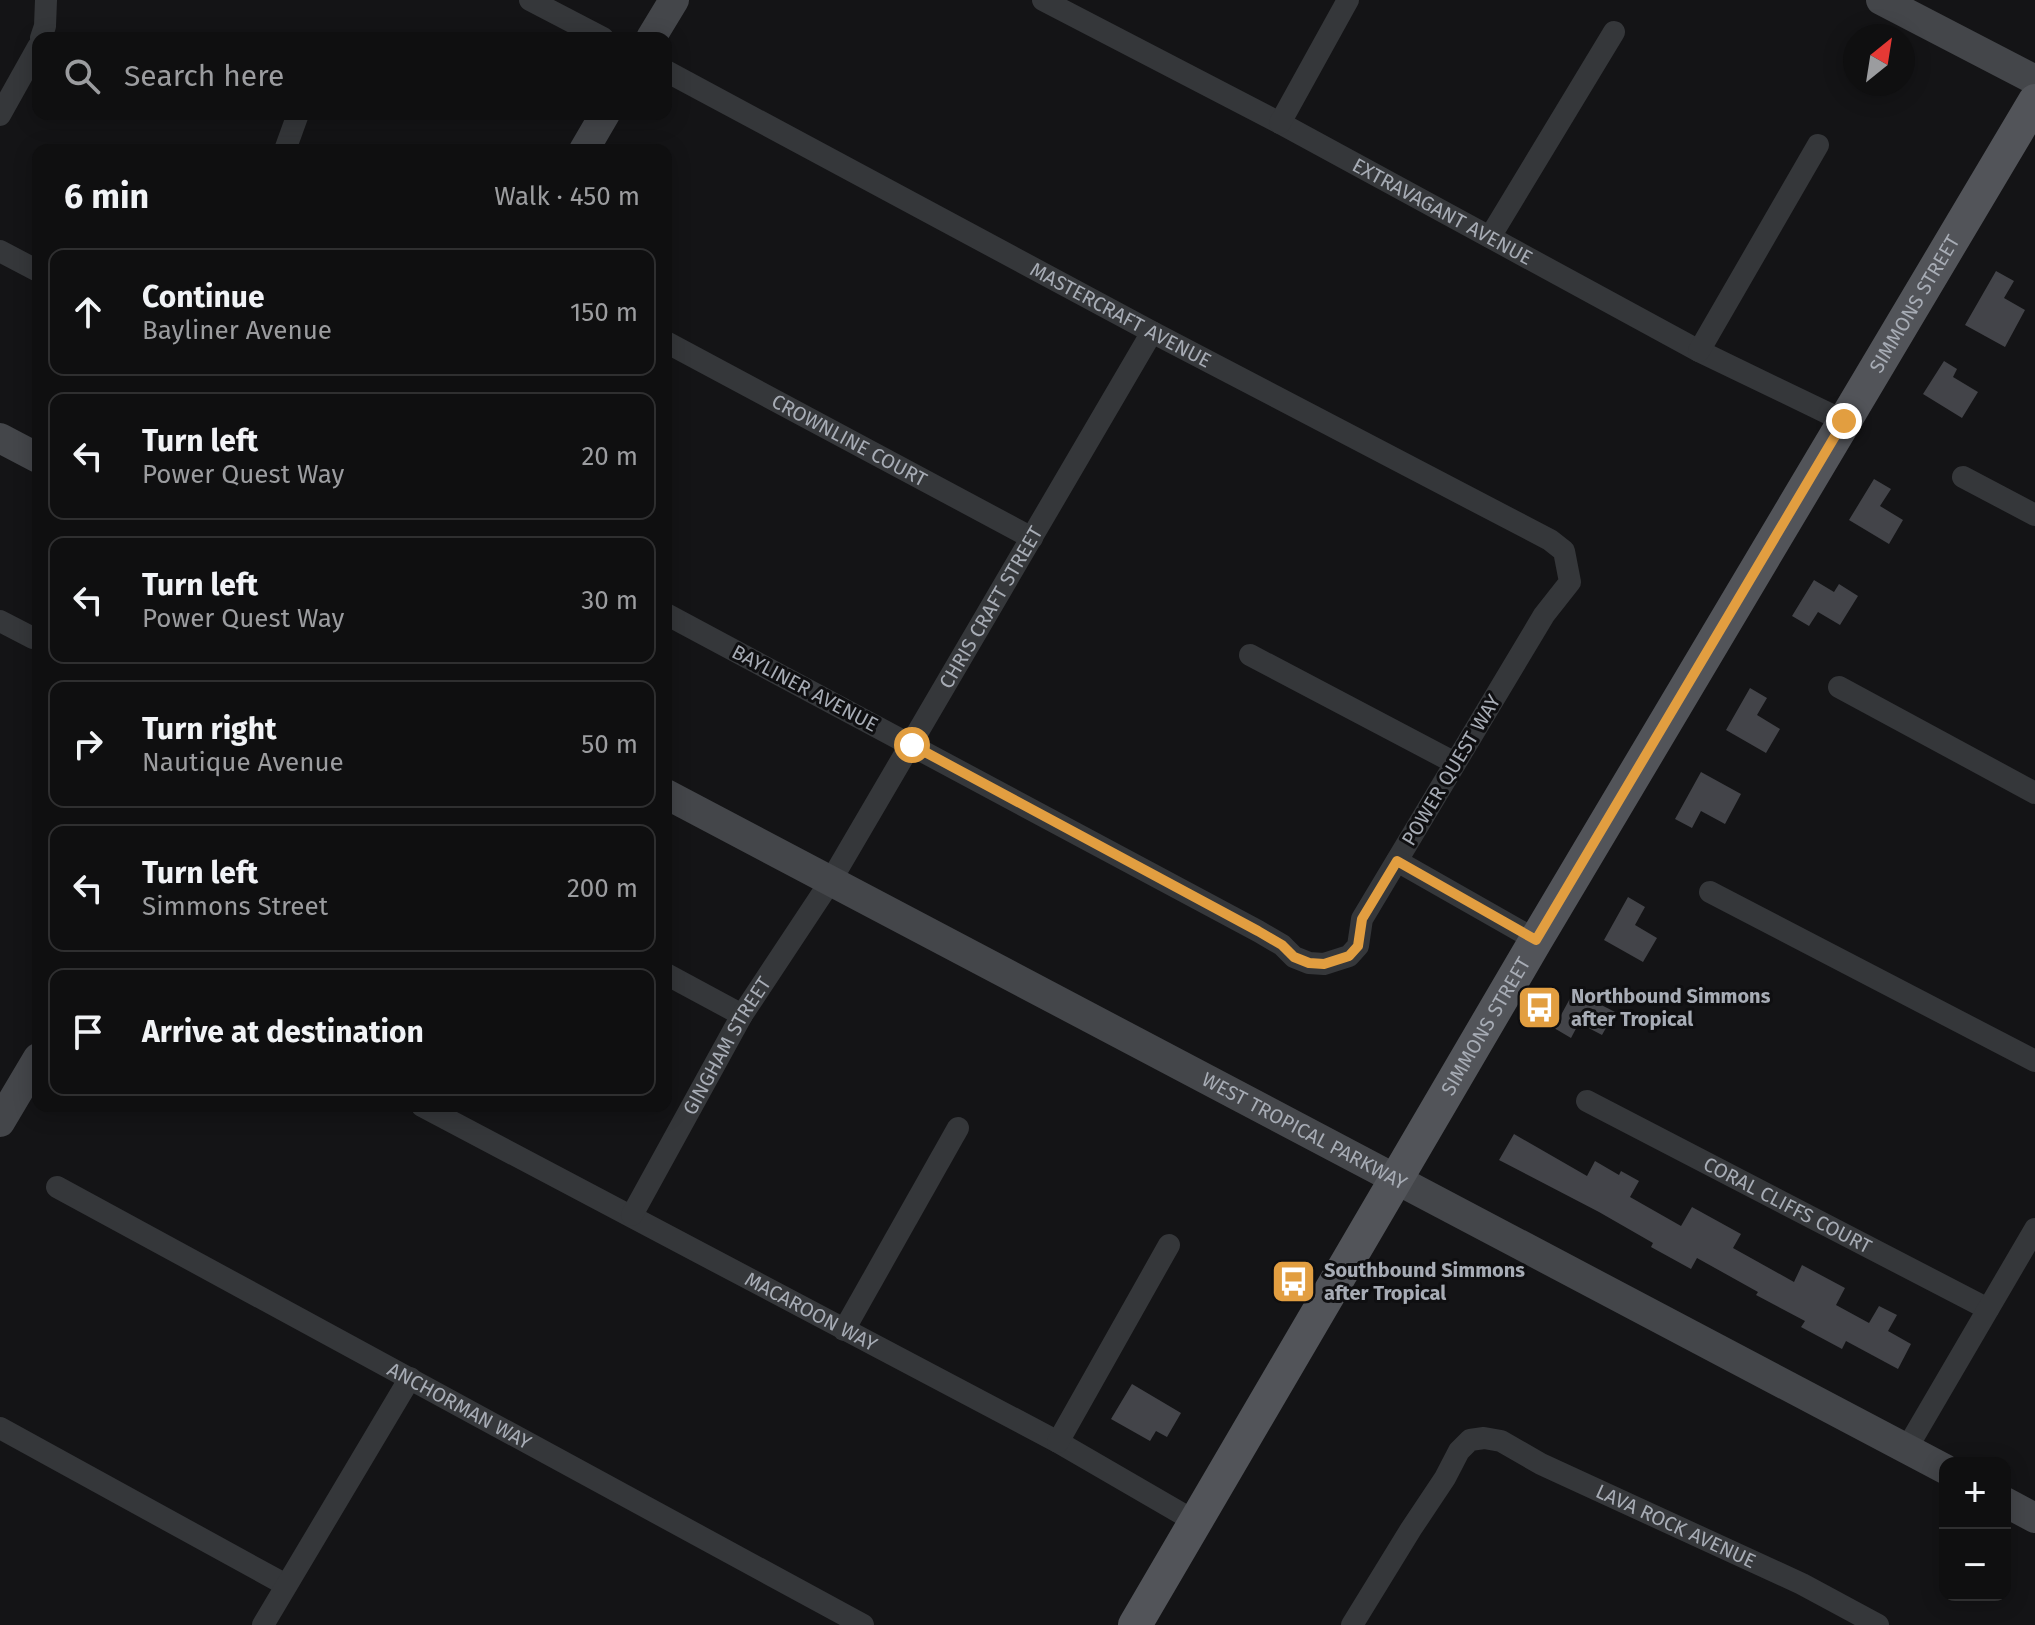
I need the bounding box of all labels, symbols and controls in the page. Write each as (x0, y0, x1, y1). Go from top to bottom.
north arrow (1843, 24, 1915, 96)
search box (32, 32, 672, 120)
icon: search (60, 54, 104, 98)
text: Search here (124, 58, 284, 94)
street label: EXTRAVAGANT AVENUE (1348, 153, 1537, 270)
text: 6 min (64, 176, 149, 217)
text: Walk · 450 m (494, 181, 640, 212)
street label: SIMMONS STREET (1864, 230, 1965, 377)
street label: MASTERCRAFT AVENUE (1026, 257, 1215, 373)
text: Continue (142, 279, 265, 315)
icon: ahead (66, 290, 110, 334)
text: 150 m (570, 297, 638, 328)
text: Bayliner Avenue (142, 315, 332, 346)
street label: CROWNLINE COURT (768, 389, 932, 492)
route end (1826, 403, 1862, 439)
text: Turn left (142, 423, 258, 459)
icon: left (66, 434, 110, 478)
text: 20 m (581, 441, 638, 472)
text: Power Quest Way (142, 459, 344, 490)
street label: CHRIS CRAFT STREET (934, 521, 1048, 693)
text: Turn left (142, 567, 258, 603)
icon: left (66, 578, 110, 622)
text: 30 m (581, 585, 638, 616)
text: Power Quest Way (142, 603, 344, 634)
street label: BAYLINER AVENUE (728, 639, 882, 737)
street label: POWER QUEST WAY (1396, 690, 1506, 850)
text: Turn right (142, 711, 277, 747)
icon: right (66, 722, 110, 766)
route start (894, 727, 930, 763)
text: 50 m (581, 729, 638, 760)
text: Nautique Avenue (142, 747, 344, 778)
text: Turn left (142, 855, 258, 891)
icon: left (66, 866, 110, 910)
text: 200 m (567, 873, 638, 904)
text: Simmons Street (142, 891, 328, 922)
street label: SIMMONS STREET (1436, 952, 1536, 1100)
street label: GINGHAM STREET (678, 972, 776, 1119)
bus stop icon: Northbound Simmons after Tropical (1516, 983, 1564, 1031)
place label: Northbound Simmons after Tropical (1571, 984, 1771, 1031)
icon: arrive (66, 1010, 110, 1054)
text: Arrive at destination (142, 1014, 424, 1050)
street label: WEST TROPICAL PARKWAY (1198, 1067, 1411, 1195)
street label: CORAL CLIFFS COURT (1700, 1152, 1876, 1259)
bus stop icon: Southbound Simmons after Tropical (1269, 1258, 1317, 1306)
place label: Southbound Simmons after Tropical (1324, 1258, 1525, 1305)
street label: MACAROON WAY (741, 1267, 881, 1356)
street label: ANCHORMAN WAY (383, 1357, 535, 1454)
map controls (1939, 1457, 2011, 1601)
button: + (1939, 1457, 2011, 1529)
street label: LAVA ROCK AVENUE (1592, 1479, 1760, 1573)
button: − (1939, 1529, 2011, 1601)

